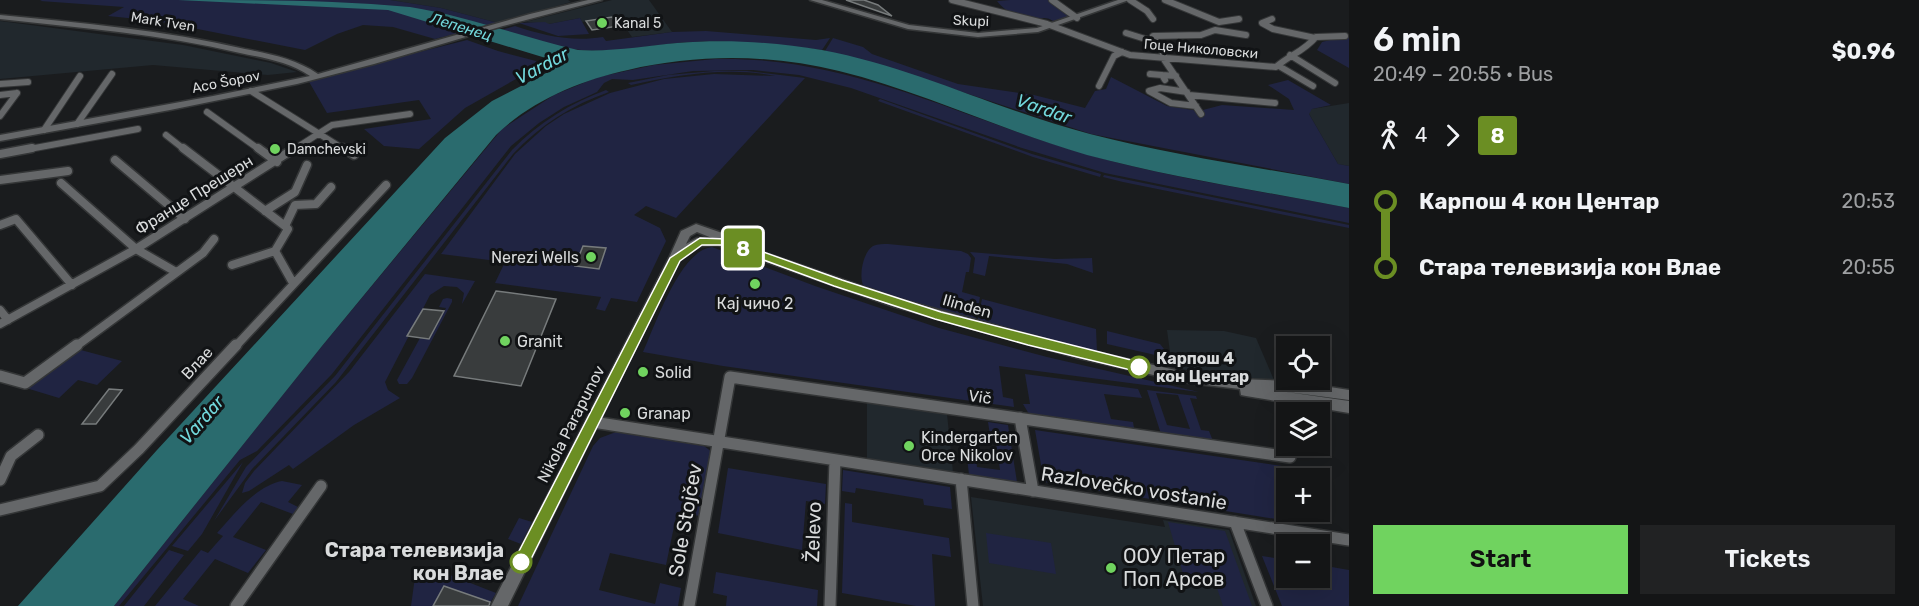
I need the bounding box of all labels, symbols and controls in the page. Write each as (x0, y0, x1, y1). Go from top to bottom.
street label: Mark Tven (130, 9, 196, 35)
water label: Лепенец (427, 9, 494, 45)
street label: Skupi (953, 12, 989, 30)
place label: Kanal 5 (614, 15, 661, 32)
marker: Kanal 5 (595, 16, 609, 30)
text: 6 min (1373, 20, 1461, 59)
street label: Гоце Николовски (1143, 36, 1259, 62)
text: $0.96 (1832, 38, 1895, 65)
water label: Vardar (512, 42, 573, 89)
text: 20:49 – 20:55 · Bus (1373, 62, 1553, 86)
street label: Aco Šopov (190, 66, 262, 97)
water label: Vardar (1013, 89, 1076, 129)
icon: walk (1373, 119, 1406, 152)
icon: forward (1436, 119, 1469, 152)
text: 4 (1415, 123, 1427, 147)
text: 8 (1490, 123, 1505, 148)
place label: Damchevski (287, 141, 366, 158)
marker: Damchevski (268, 142, 282, 156)
street label: Францe Прешерн (132, 151, 256, 239)
text: Карпош 4 кон Центар (1419, 188, 1659, 215)
text: 20:53 (1842, 189, 1895, 213)
line badge: 8 (724, 228, 762, 268)
text: 8 (736, 236, 750, 261)
place label: Nerezi Wells (491, 248, 579, 267)
marker: Nerezi Wells (584, 250, 598, 264)
text: Стара телевизија кон Влае (1419, 254, 1721, 281)
text: 20:55 (1842, 255, 1895, 279)
marker: Кај чичо 2 (748, 277, 762, 291)
street label: Ilinden (940, 290, 994, 322)
place label: Кај чичо 2 (717, 294, 793, 313)
place label: Granit (517, 332, 563, 351)
marker: Granit (498, 334, 512, 348)
map controls (1276, 336, 1330, 588)
button: locate (1276, 336, 1330, 390)
street label: Влае (177, 343, 217, 383)
place label: Карпош 4 кон Центар (1156, 349, 1249, 386)
marker: Карпош 4 кон Центар (1128, 356, 1150, 378)
street label: Nikola Parapunov (533, 362, 609, 486)
place label: Solid (655, 363, 691, 382)
marker: Solid (636, 365, 650, 379)
street label: Vič (967, 386, 993, 408)
water label: Vardar (175, 390, 230, 449)
button: layers (1276, 402, 1330, 456)
place label: Granap (637, 404, 691, 423)
marker: Granap (618, 406, 632, 420)
place label: Kindergarten Orce Nikolov (921, 428, 1018, 465)
marker: Kindergarten Orce Nikolov (902, 439, 916, 453)
street label: Sole Stojčev (663, 461, 707, 579)
street label: Razlovečko vostanie (1039, 461, 1229, 515)
button: + (1276, 468, 1330, 522)
street label: Želevo (800, 501, 826, 563)
button: Start (1373, 525, 1628, 594)
button: Tickets (1640, 525, 1895, 594)
button: − (1276, 534, 1330, 588)
place label: Стара телевизија кон Влае (325, 538, 504, 585)
place label: ООУ Петар Поп Арсов (1123, 544, 1225, 591)
marker: Стара телевизија кон Влае (510, 551, 532, 573)
marker: ООУ Петар Поп Арсов (1104, 561, 1118, 575)

